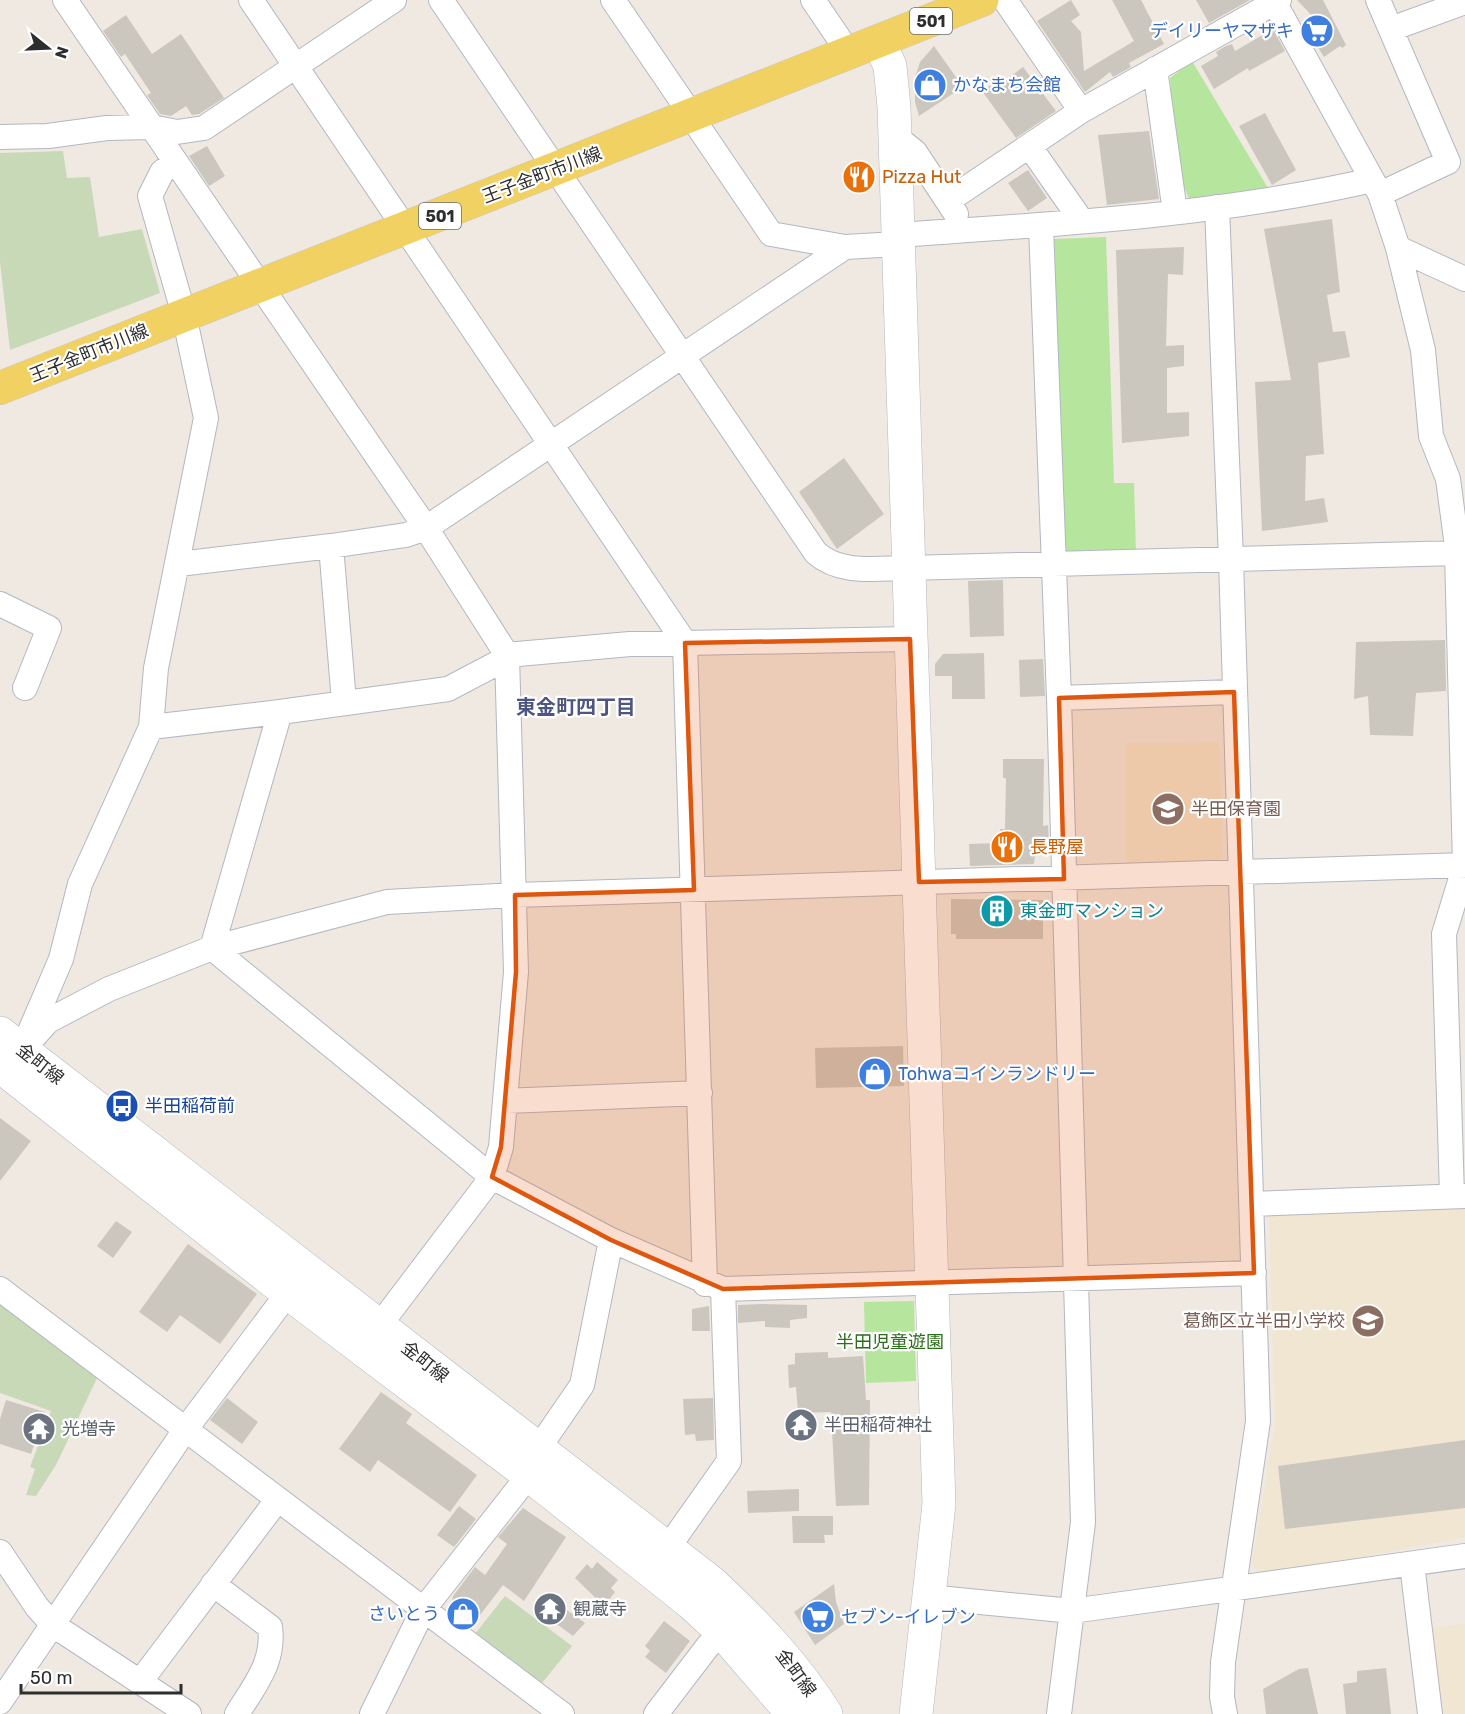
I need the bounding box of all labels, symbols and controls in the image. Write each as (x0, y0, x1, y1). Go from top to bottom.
road number: 501 (910, 8, 952, 34)
supermarket icon: デイリーヤマザキ (1299, 13, 1335, 49)
north arrow (18, 18, 78, 78)
place label: デイリーヤマザキ (1150, 20, 1294, 42)
text: N (51, 44, 73, 61)
shop icon: かなまち会館 (912, 67, 948, 103)
place label: かなまち会館 (953, 74, 1061, 96)
street label: 王子金町市川線 (479, 142, 605, 208)
restaurant icon: Pizza Hut (841, 159, 877, 195)
place label: Pizza Hut (882, 166, 961, 188)
road number: 501 (419, 203, 461, 229)
street label: 王子金町市川線 (26, 319, 152, 387)
district label: 東金町四丁目 (516, 695, 636, 719)
school or university icon: 半田保育園 (1150, 791, 1186, 827)
place label: 半田保育園 (1191, 798, 1281, 820)
restaurant icon: 長野屋 (989, 829, 1025, 865)
place label: 長野屋 (1030, 836, 1084, 858)
building icon: 東金町マンション (979, 893, 1015, 929)
place label: 東金町マンション (1020, 900, 1164, 922)
street label: 金町線 (12, 1039, 68, 1089)
shop icon: Tohwaコインランドリー (857, 1056, 893, 1092)
place label: Tohwaコインランドリー (898, 1063, 1096, 1085)
bus stop icon: 半田稲荷前 (104, 1088, 140, 1124)
place label: 半田稲荷前 (145, 1095, 235, 1117)
school or university icon: 葛飾区立半田小学校 (1350, 1303, 1386, 1339)
place label: 葛飾区立半田小学校 (1183, 1310, 1345, 1332)
park label: 半田児童遊園 (836, 1331, 944, 1353)
street label: 金町線 (397, 1337, 453, 1387)
temple icon: 半田稲荷神社 (783, 1407, 819, 1443)
temple icon: 光増寺 (21, 1411, 57, 1447)
place label: 半田稲荷神社 (824, 1414, 932, 1436)
place label: 光増寺 (62, 1418, 116, 1440)
temple icon: 観蔵寺 (532, 1591, 568, 1627)
shop icon: さいとう (445, 1596, 481, 1632)
place label: 観蔵寺 (573, 1598, 627, 1620)
supermarket icon: セブン-イレブン (800, 1599, 836, 1635)
place label: さいとう (368, 1603, 440, 1625)
place label: セブン-イレブン (841, 1606, 976, 1628)
street label: 金町線 (771, 1645, 821, 1701)
scale bar (21, 1657, 182, 1695)
text: 50 m (30, 1667, 73, 1689)

